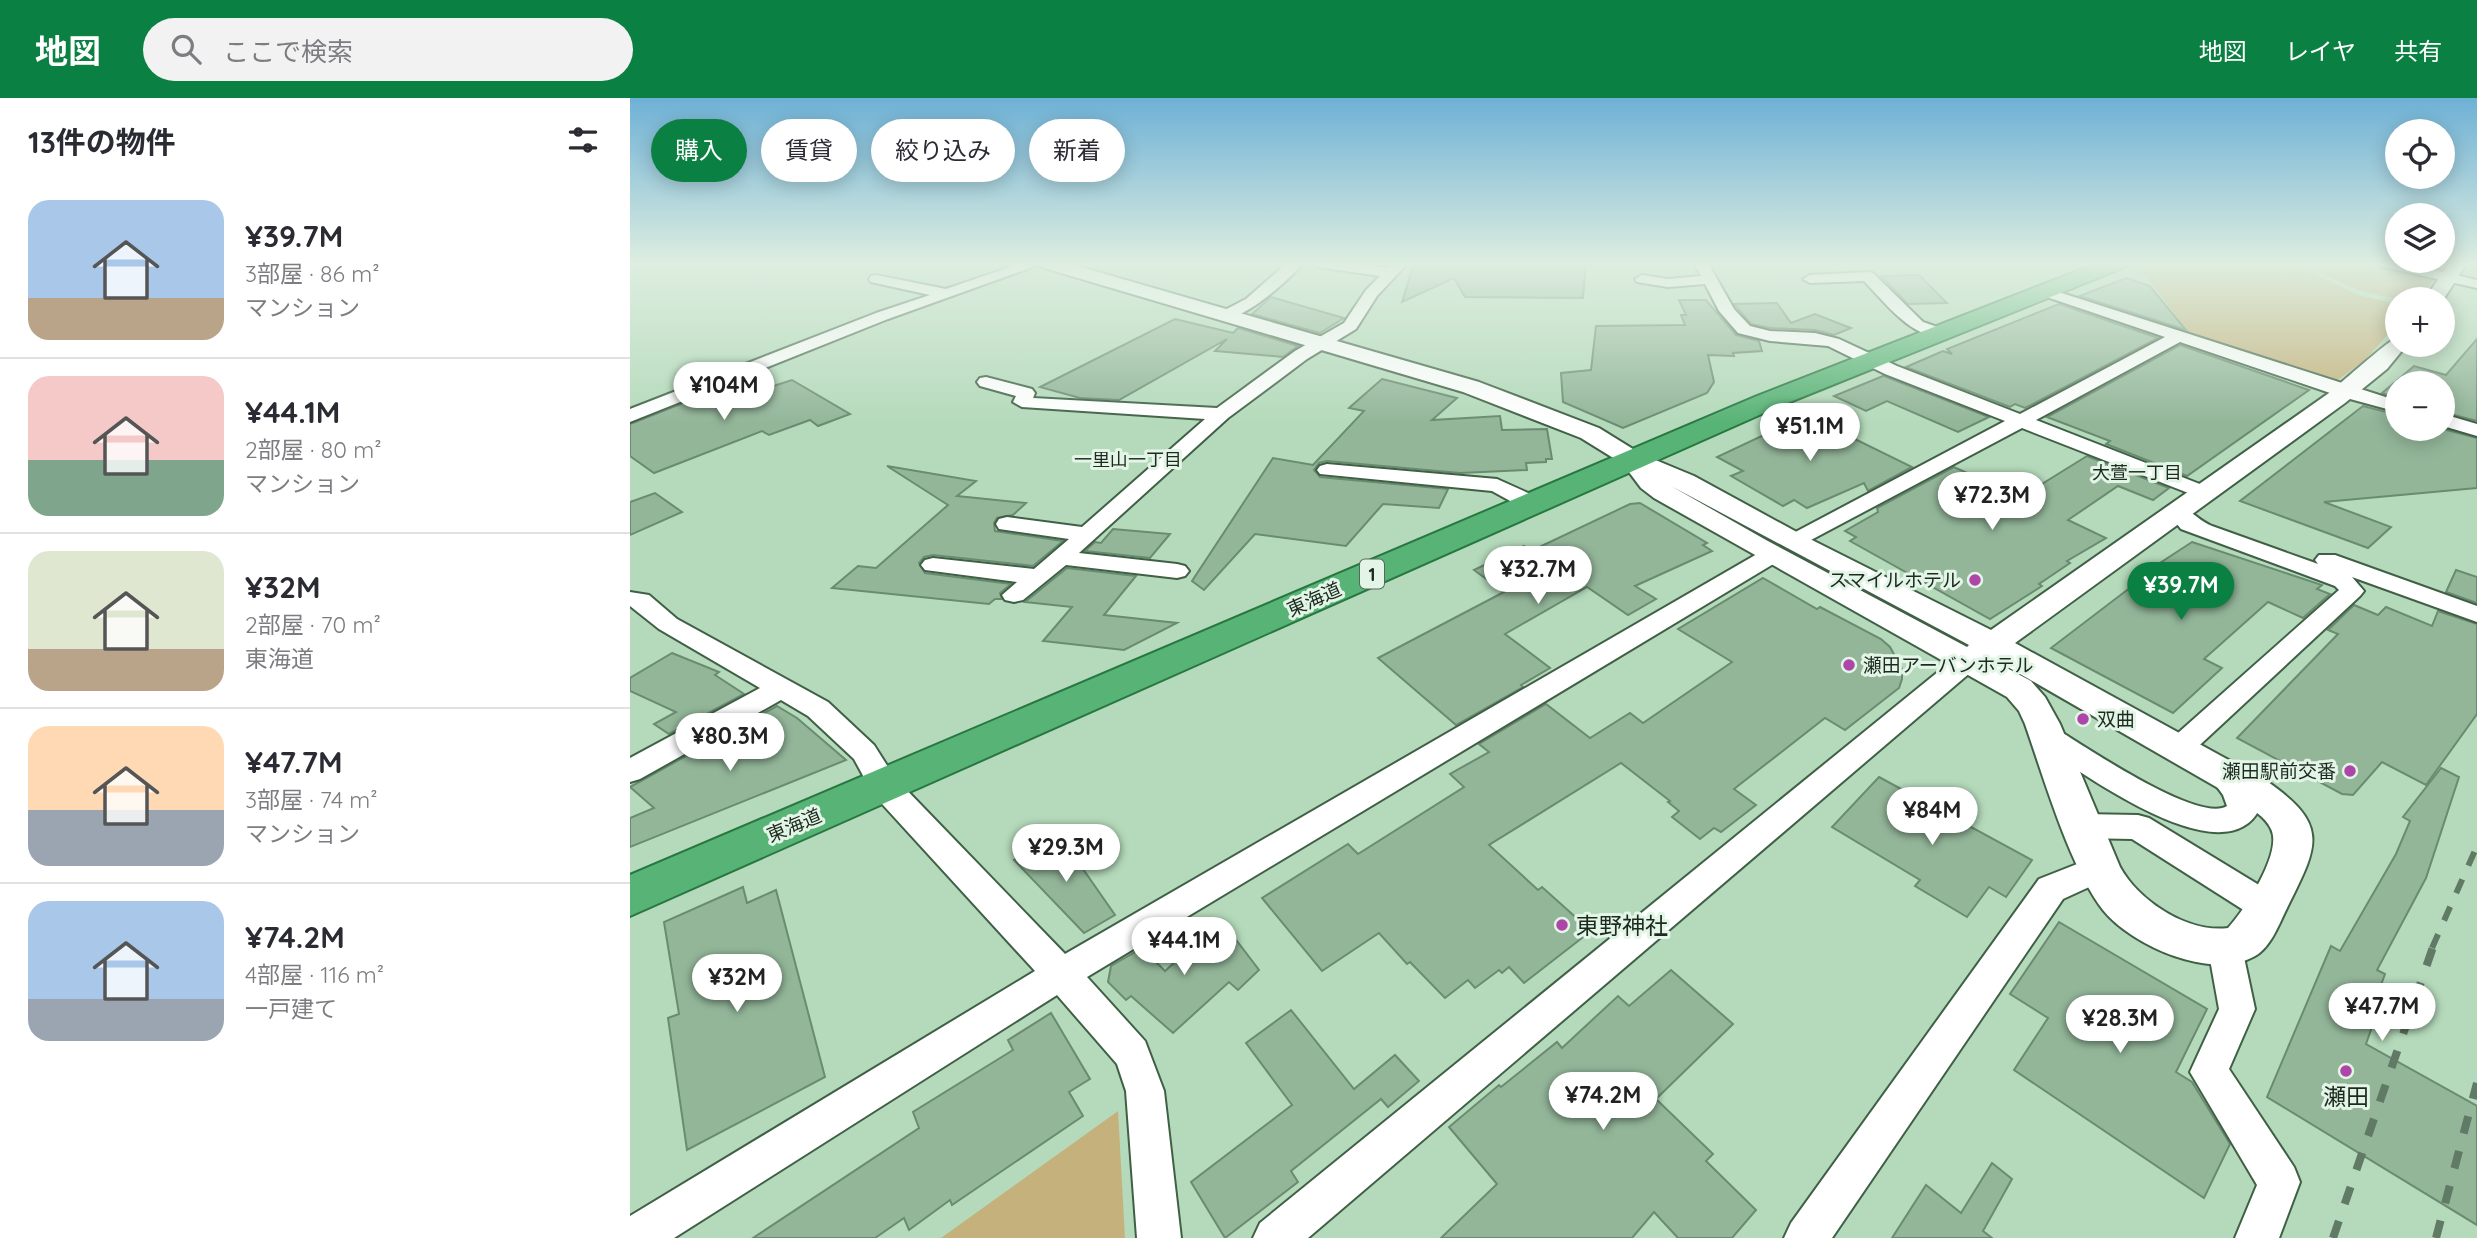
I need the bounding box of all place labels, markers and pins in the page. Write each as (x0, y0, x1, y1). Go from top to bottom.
pin: ¥104M (675, 362, 773, 422)
pin: ¥51.1M (1753, 404, 1867, 463)
pin: ¥72.3M (1935, 472, 2049, 532)
pin: ¥32.7M (1481, 546, 1595, 606)
pin: ¥39.7M (2124, 562, 2238, 622)
place label: スマイルホテル (1829, 568, 1961, 592)
marker: スマイルホテル (1967, 572, 1983, 588)
place label: 瀬田アーバンホテル (1863, 653, 2034, 677)
marker: 瀬田アーバンホテル (1841, 657, 1857, 673)
place label: 双曲 (2097, 707, 2135, 731)
marker: 双曲 (2075, 711, 2091, 727)
pin: ¥80.3M (673, 714, 787, 773)
place label: 瀬田駅前交番 (2222, 759, 2336, 783)
marker: 瀬田駅前交番 (2342, 763, 2358, 779)
pin: ¥84M (1891, 788, 1973, 847)
pin: ¥29.3M (1009, 824, 1123, 884)
place label: 東野神社 (1576, 911, 1668, 940)
marker: 東野神社 (1554, 917, 1570, 933)
pin: ¥44.1M (1127, 918, 1241, 977)
pin: ¥32M (696, 954, 778, 1014)
pin: ¥47.7M (2325, 984, 2439, 1043)
pin: ¥28.3M (2063, 996, 2177, 1055)
marker: 瀬田 (2338, 1063, 2354, 1079)
pin: ¥74.2M (1546, 1072, 1660, 1132)
place label: 瀬田 (2323, 1082, 2369, 1111)

